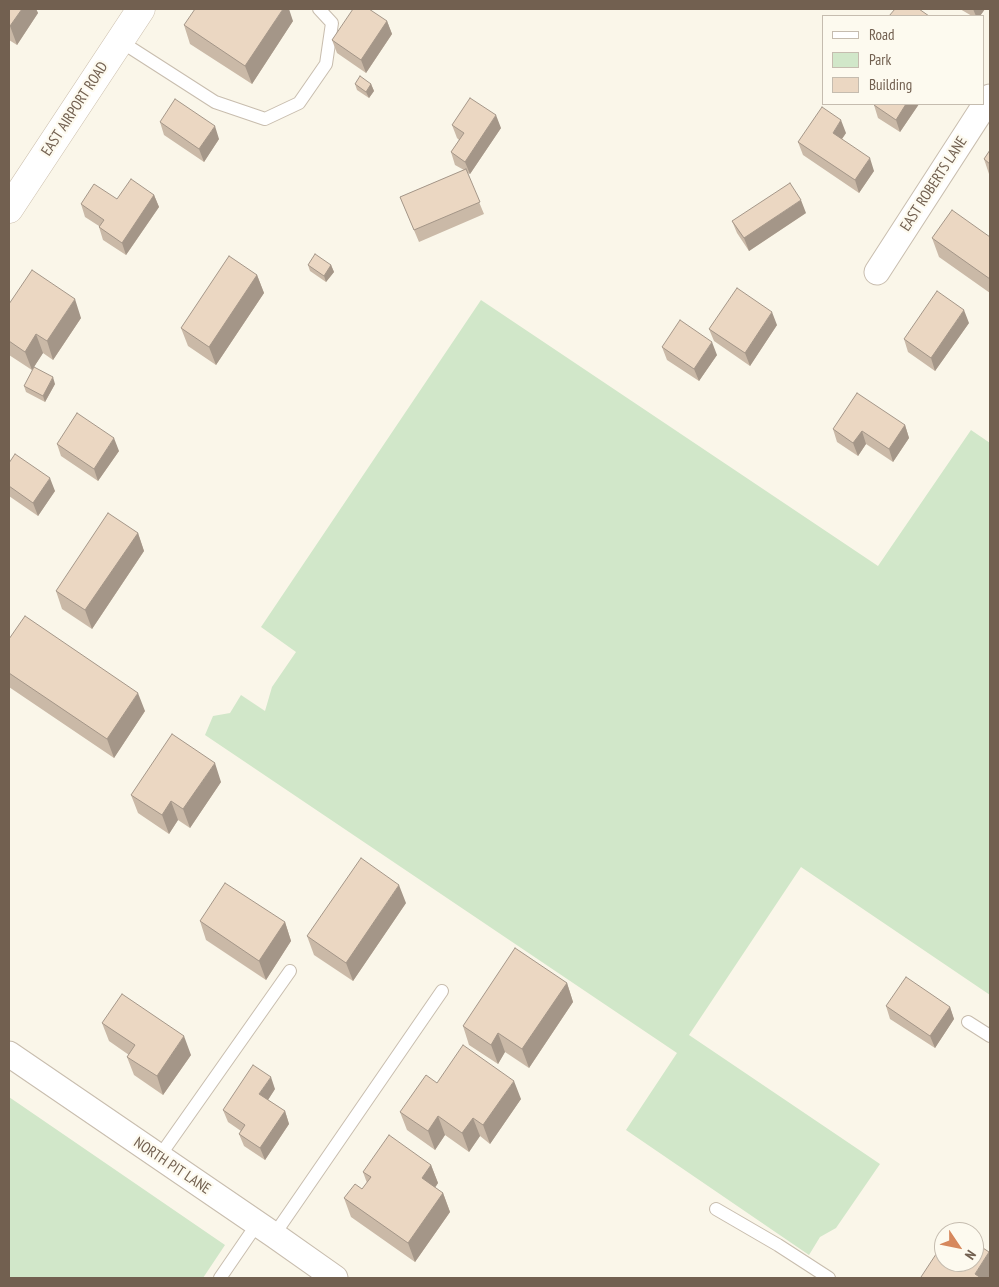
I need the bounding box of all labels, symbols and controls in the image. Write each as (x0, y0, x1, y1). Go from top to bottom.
legend (822, 15, 984, 105)
text: Road (869, 25, 895, 44)
text: Park (869, 50, 891, 69)
street label: EAST AIRPORT ROAD (38, 59, 112, 159)
text: Building (869, 75, 912, 94)
street label: EAST ROBERTS LANE (897, 133, 971, 235)
street label: NORTH PIT LANE (130, 1134, 214, 1198)
north arrow (934, 1222, 984, 1272)
text: N (961, 1247, 980, 1263)

